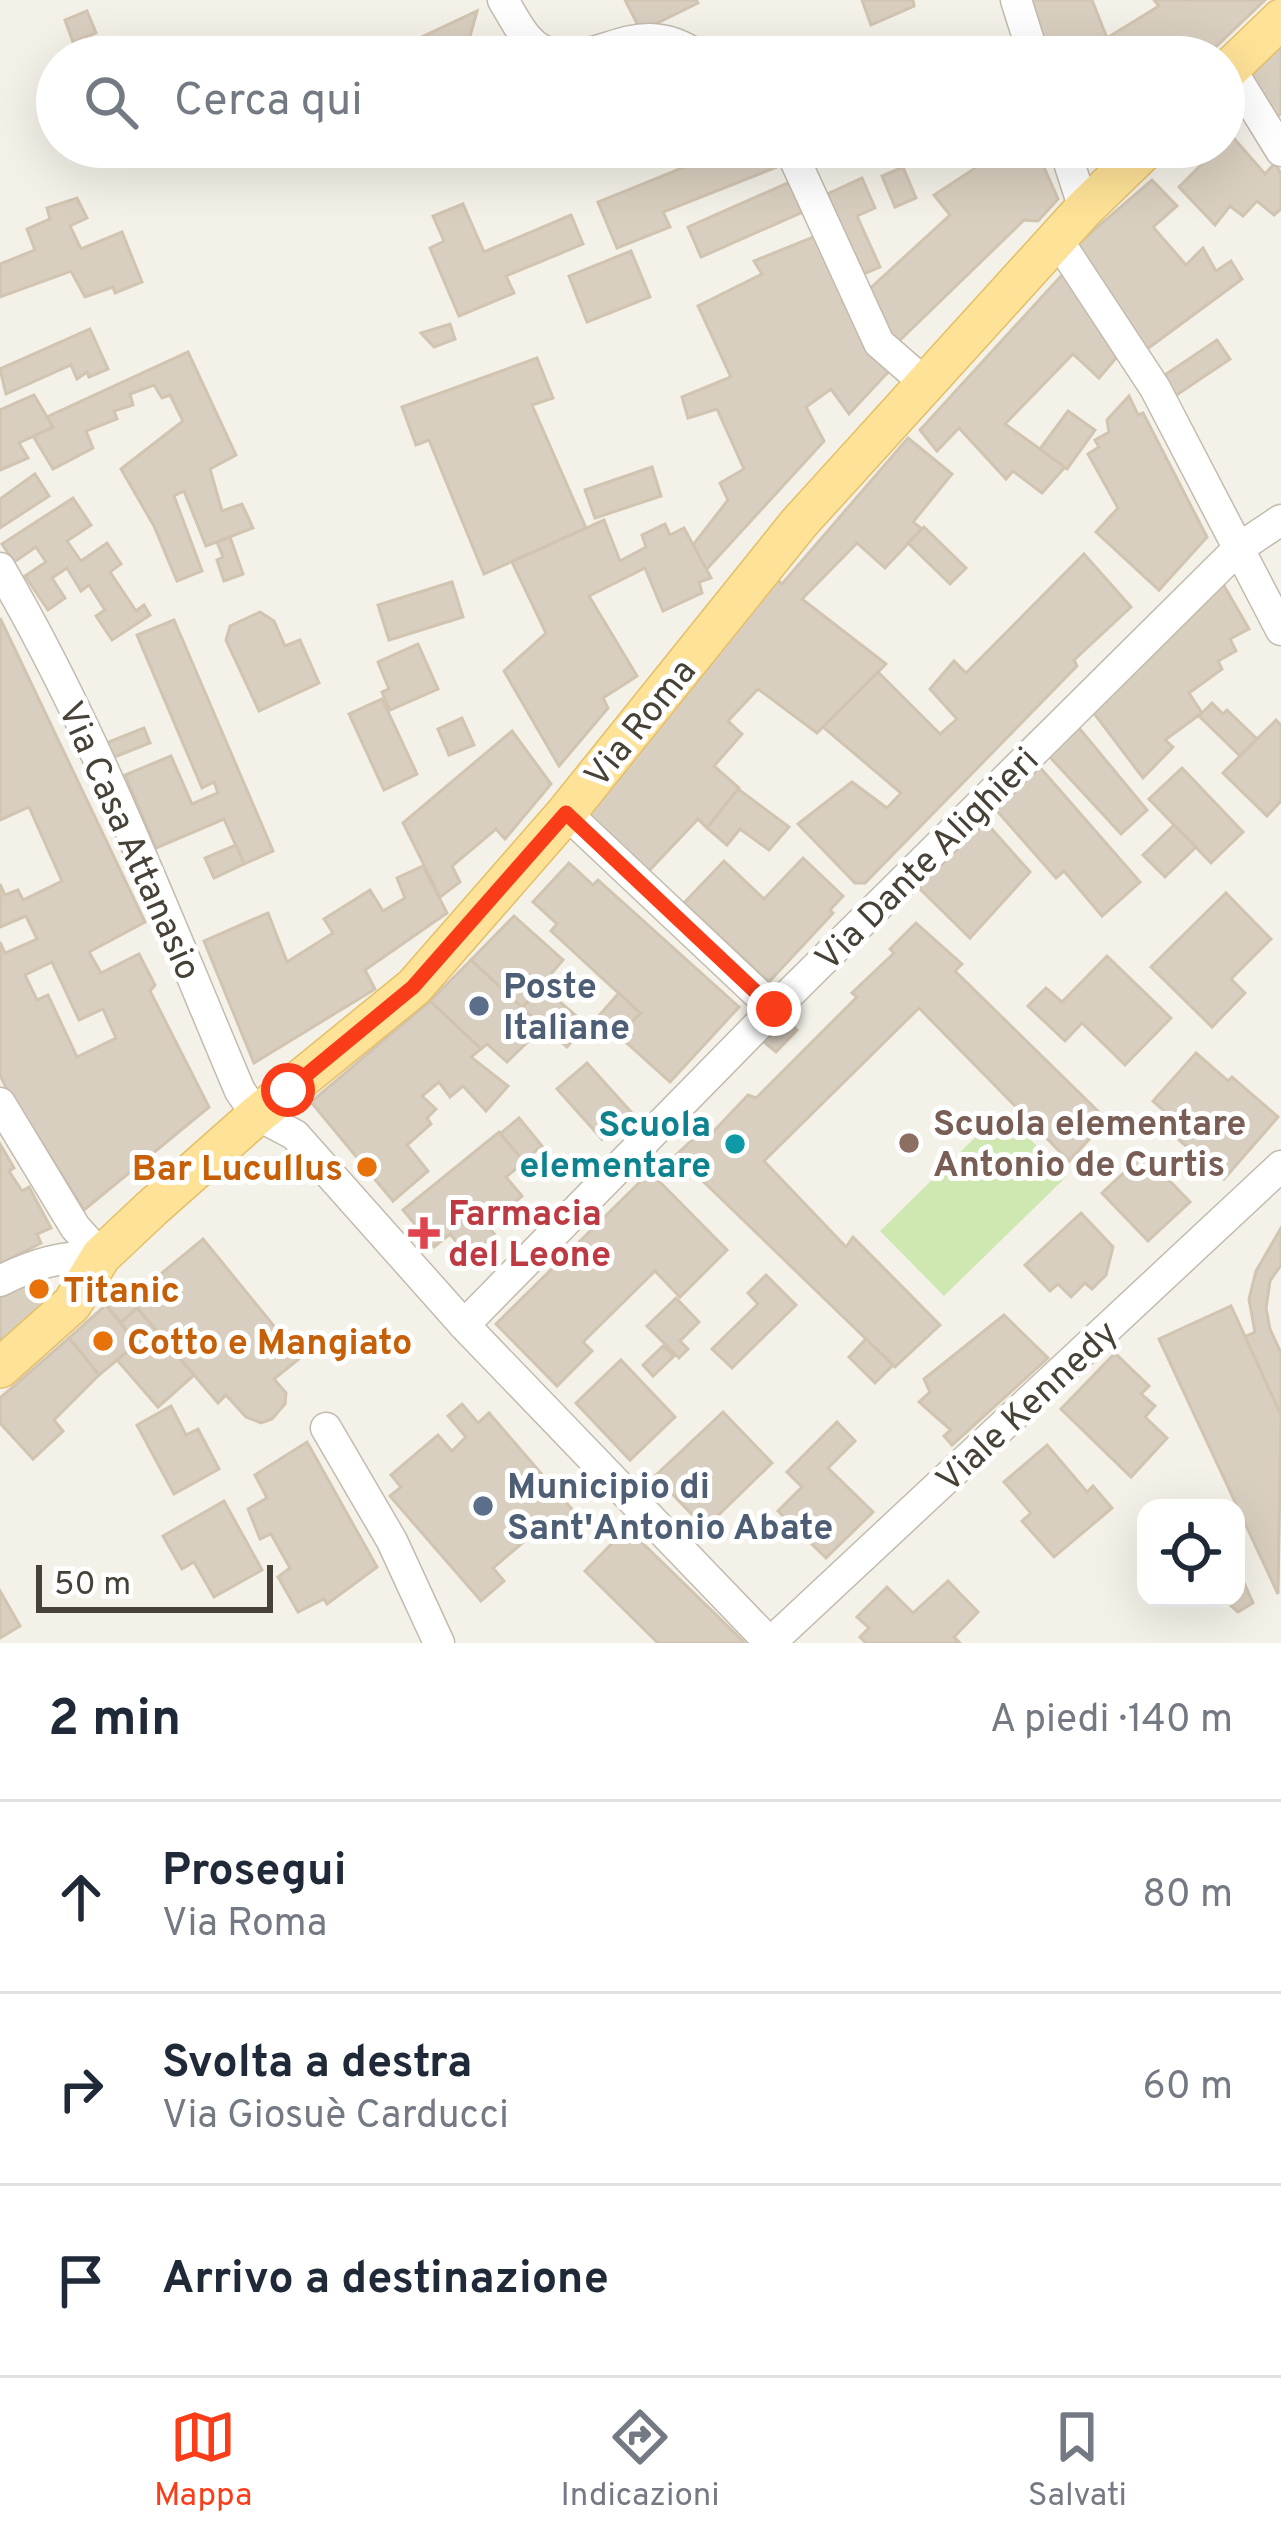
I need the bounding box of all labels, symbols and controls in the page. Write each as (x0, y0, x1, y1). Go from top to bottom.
search box (36, 36, 1245, 168)
icon: search (78, 69, 144, 135)
text: Cerca qui (174, 74, 363, 131)
street label: Via Roma (576, 651, 708, 798)
street label: Via Casa Attanasio (45, 695, 209, 988)
street label: Via Dante Alighieri (807, 739, 1050, 982)
place label: Poste Italiane (503, 966, 630, 1053)
route end (747, 982, 801, 1036)
marker: Poste Italiane (466, 993, 492, 1019)
route start (261, 1063, 315, 1117)
place label: Scuola elementare Antonio de Curtis (933, 1103, 1246, 1190)
place label: Scuola elementare (519, 1104, 711, 1191)
marker: Scuola elementare Antonio de Curtis (896, 1130, 922, 1156)
marker: Scuola elementare (722, 1131, 748, 1157)
place label: Bar Lucullus (132, 1148, 343, 1194)
marker: Bar Lucullus (354, 1154, 380, 1180)
place label: Farmacia del Leone (448, 1193, 611, 1280)
marker: Farmacia del Leone (411, 1220, 437, 1246)
place label: Titanic (63, 1270, 180, 1316)
marker: Titanic (26, 1276, 52, 1302)
street label: Viale Kennedy (928, 1312, 1129, 1504)
place label: Cotto e Mangiato (127, 1322, 413, 1368)
marker: Cotto e Mangiato (90, 1328, 116, 1354)
place label: Municipio di Sant'Antonio Abate (507, 1466, 833, 1553)
marker: Municipio di Sant'Antonio Abate (470, 1493, 496, 1519)
map controls (1137, 1499, 1245, 1607)
button: locate (1137, 1499, 1245, 1607)
scale bar (36, 1559, 273, 1612)
text: 50 m (54, 1565, 131, 1607)
text: 2 min (48, 1689, 181, 1754)
text: A piedi · 140 m (990, 1697, 1233, 1746)
text: Prosegui (162, 1844, 346, 1901)
icon: ahead (48, 1864, 114, 1930)
text: 80 m (1142, 1872, 1233, 1921)
text: Via Roma (162, 1901, 327, 1950)
text: Svolta a destra (162, 2036, 472, 2093)
icon: right (48, 2056, 114, 2122)
text: 60 m (1142, 2064, 1233, 2113)
text: Via Giosuè Carducci (162, 2093, 509, 2142)
icon: arrive (48, 2248, 114, 2314)
text: Arrivo a destinazione (162, 2252, 609, 2309)
tab: Mappa (154, 2404, 252, 2518)
tab: Indicazioni (561, 2404, 720, 2518)
tab: Salvati (1028, 2404, 1127, 2518)

